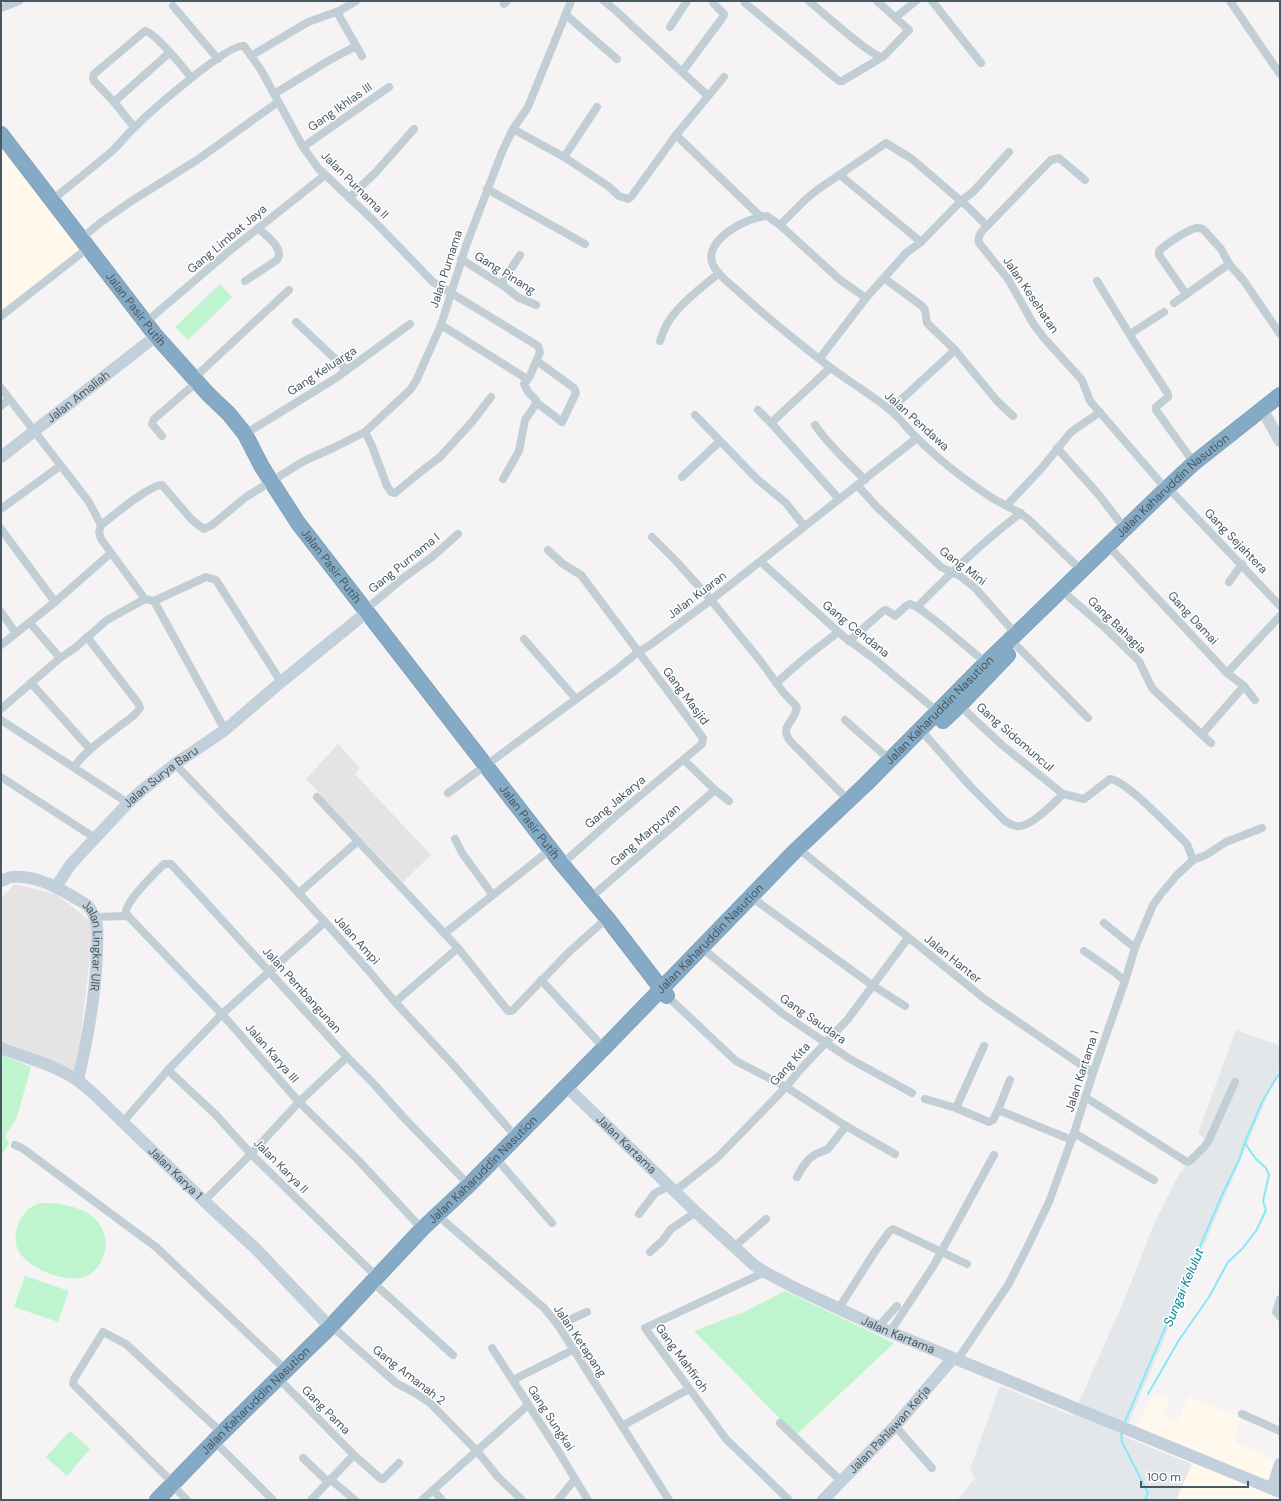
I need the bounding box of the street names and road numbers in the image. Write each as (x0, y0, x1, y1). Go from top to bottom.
street label: Gang Ikhlas III (305, 79, 375, 135)
street label: Jalan Purnama II (318, 148, 392, 222)
street label: Gang Limbat Jaya (184, 201, 270, 277)
street label: Jalan Purnama (426, 228, 466, 310)
street label: Gang Pinang (471, 248, 539, 298)
street label: Jalan Kesehatan (999, 253, 1063, 337)
street label: Jalan Pasir Putih (102, 269, 170, 350)
street label: Gang Keluarga (284, 343, 360, 399)
street label: Jalan Amaliah (43, 367, 113, 426)
street label: Jalan Pendawa (881, 388, 953, 454)
street label: Jalan Kaharuddin Nasution (1113, 430, 1233, 541)
street label: Gang Sejahtera (1201, 505, 1271, 577)
street label: Jalan Pasir Putih (297, 525, 365, 606)
street label: Gang Purnama I (365, 529, 443, 597)
street label: Gang Mini (936, 543, 990, 589)
street label: Jalan Kuaran (664, 568, 730, 622)
street label: Gang Damai (1164, 588, 1222, 648)
street label: Gang Bahagia (1084, 593, 1150, 657)
street label: Gang Cendana (819, 597, 893, 661)
street label: Jalan Kaharuddin Nasution (882, 652, 997, 768)
street label: Gang Masjid (659, 664, 713, 728)
street label: Gang Sidomuncul (973, 699, 1057, 775)
street label: Jalan Surya Baru (120, 742, 202, 811)
street label: Gang Jakarya (581, 772, 649, 832)
street label: Jalan Pasir Putih (496, 782, 563, 863)
street label: Gang Marpuyan (607, 800, 683, 870)
street label: Jalan Kaharuddin Nasution (653, 880, 767, 997)
street label: Jalan Lingkar UIR (80, 896, 105, 992)
street label: Jalan Ampi (331, 912, 383, 968)
street label: Jalan Hanter (921, 931, 985, 987)
street label: Jalan Pembangunan (259, 943, 345, 1037)
street label: Gang Saudara (777, 990, 849, 1048)
street label: Jalan Karya III (242, 1020, 302, 1086)
street label: Jalan Kartama 1 (1061, 1028, 1103, 1114)
street label: Gang Kita (766, 1039, 814, 1089)
street label: Jalan Kaharuddin Nasution (425, 1112, 541, 1227)
street label: Jalan Kartama (593, 1112, 660, 1177)
street label: Jalan Karya II (250, 1135, 312, 1197)
street label: Jalan Karya 1 (145, 1143, 206, 1203)
street label: Jalan Ketapang (550, 1302, 610, 1381)
street label: Jalan Kartama (859, 1312, 937, 1357)
street label: Gang Mahfiroh (652, 1321, 712, 1396)
street label: Gang Amanah 2 (369, 1342, 449, 1408)
street label: Jalan Kaharuddin Nasution (197, 1343, 314, 1458)
street label: Gang Pama (298, 1382, 354, 1438)
street label: Gang Sungkai (524, 1382, 578, 1454)
street label: Jalan Pahlawan Kerja (845, 1382, 934, 1477)

